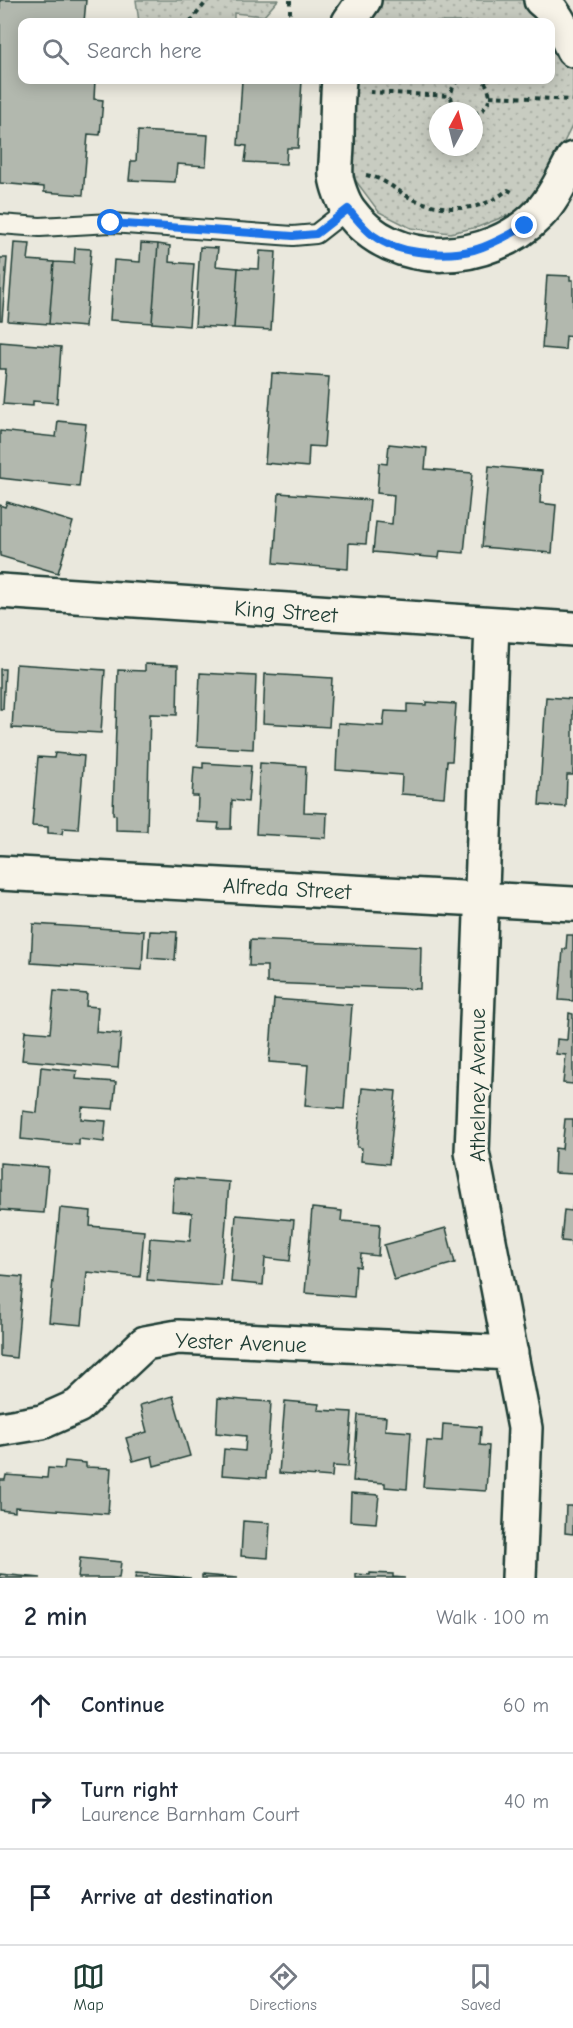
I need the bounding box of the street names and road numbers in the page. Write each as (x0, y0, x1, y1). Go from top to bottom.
street label: King Street (233, 595, 339, 629)
street label: Alfreda Street (222, 873, 353, 905)
street label: Athelney Avenue (465, 1008, 491, 1162)
street label: Yester Avenue (175, 1328, 307, 1358)

